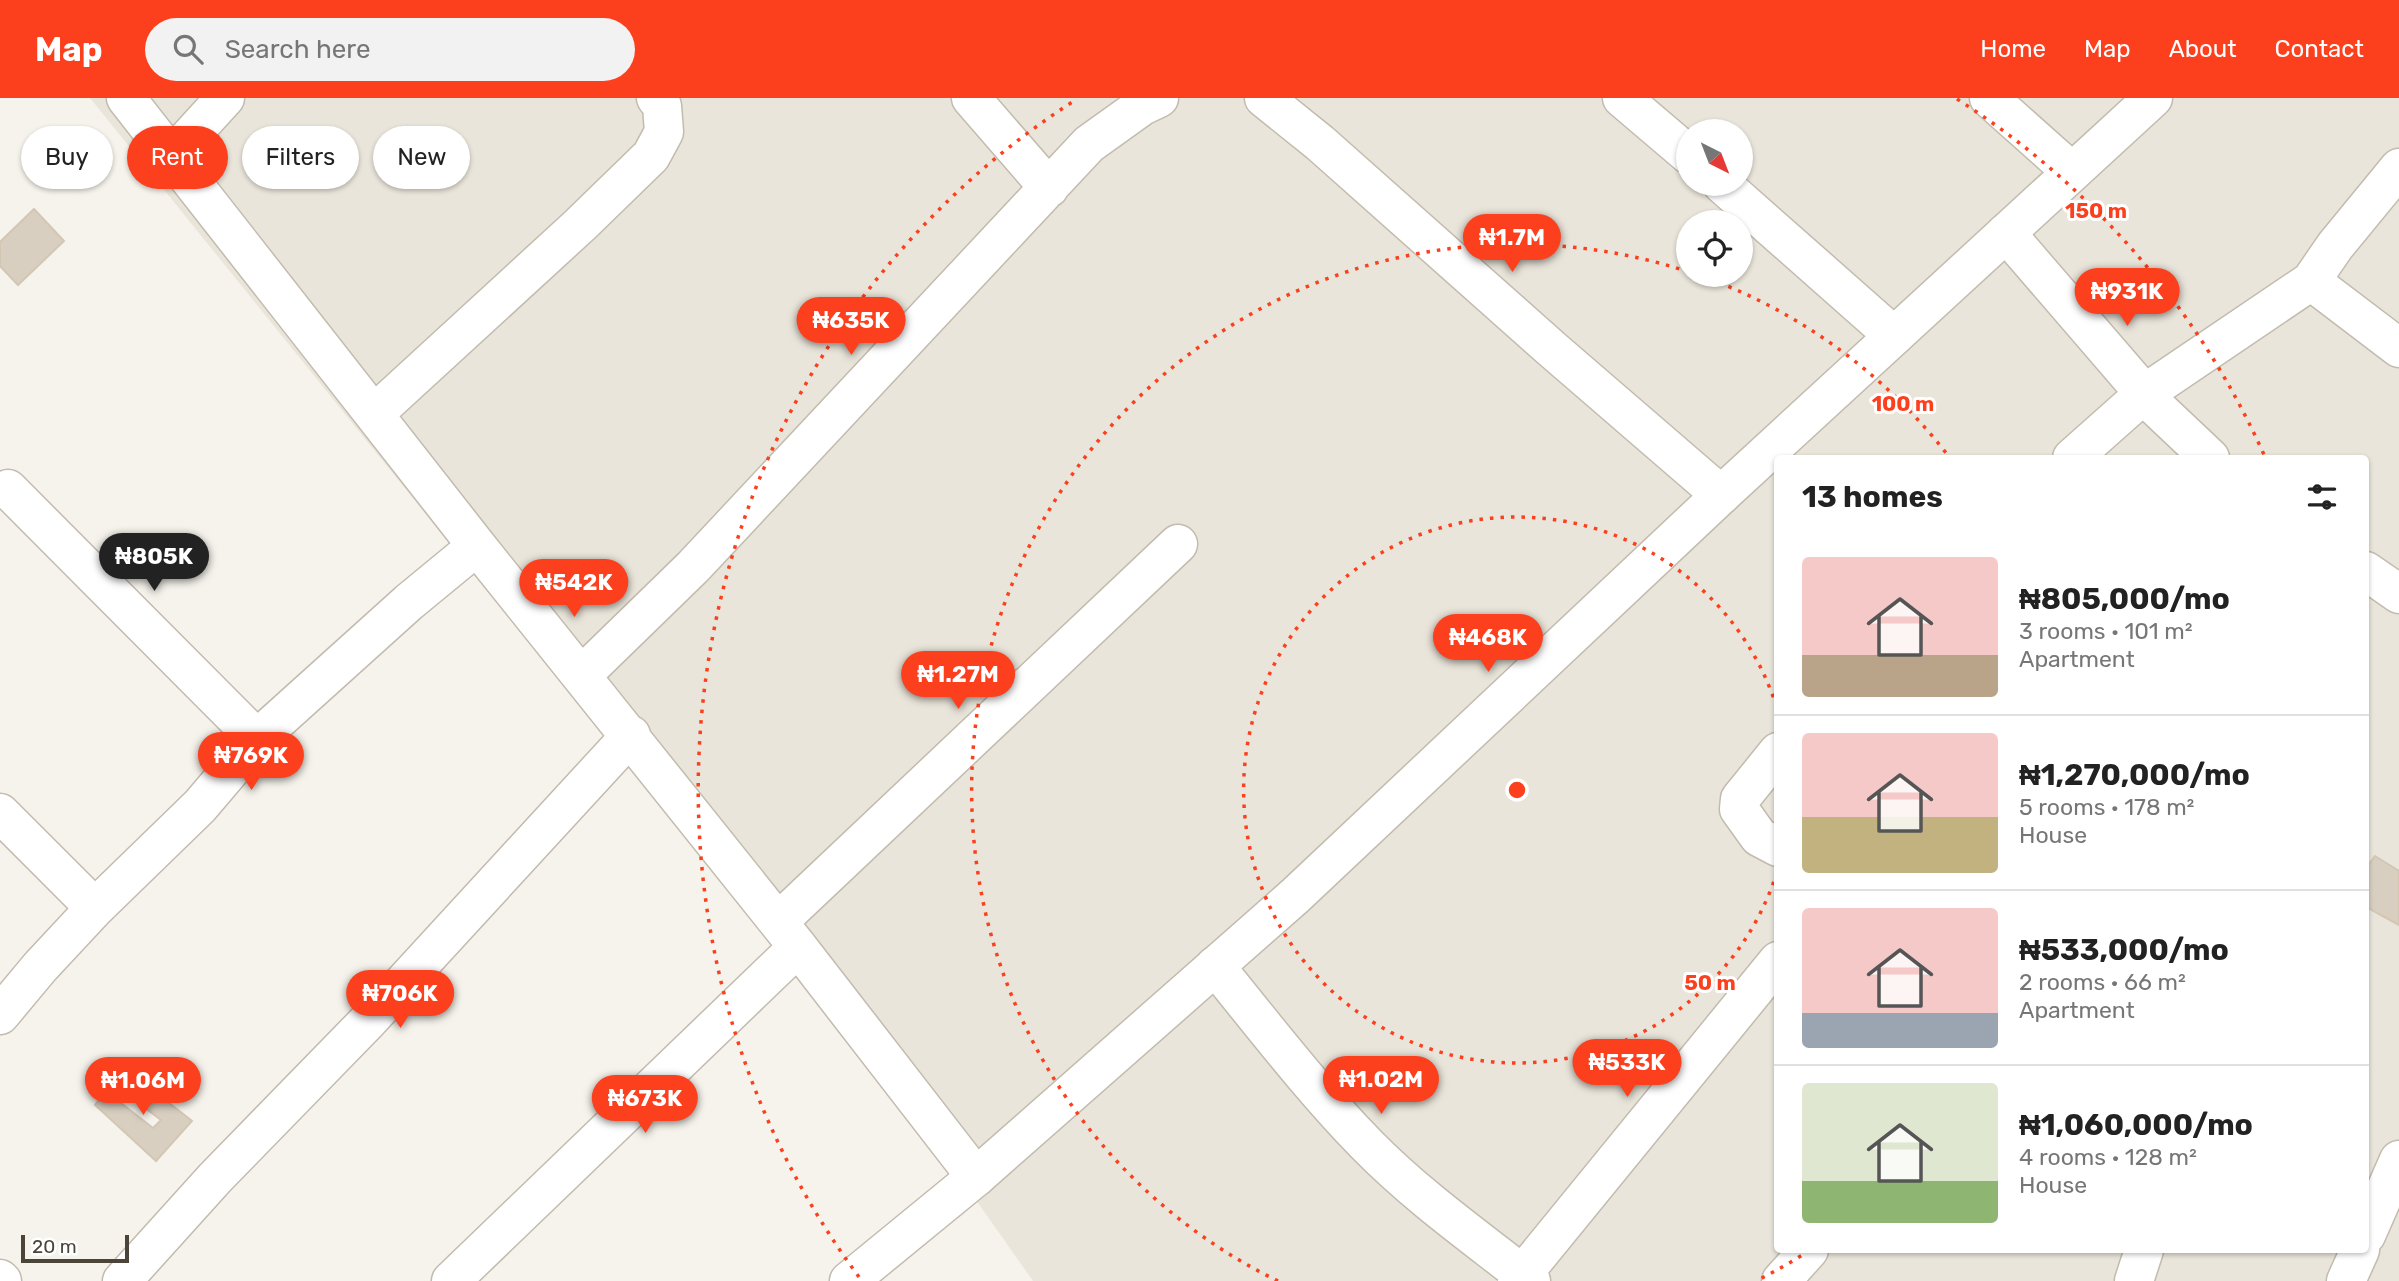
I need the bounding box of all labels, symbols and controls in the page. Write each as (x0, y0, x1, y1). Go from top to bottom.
search box (145, 18, 635, 81)
text: Map (35, 30, 103, 69)
icon: search (169, 30, 207, 68)
text: Search here (225, 34, 370, 65)
text: Home (1980, 35, 2046, 63)
text: Map (2084, 35, 2131, 63)
text: About (2169, 35, 2237, 63)
text: Contact (2275, 35, 2364, 63)
north arrow (1676, 119, 1754, 196)
map controls (1676, 119, 1753, 287)
chip: Buy (21, 126, 113, 189)
chip: Rent (127, 126, 228, 189)
chip: Filters (242, 126, 359, 189)
chip: New (373, 126, 470, 189)
text: 150 m (2065, 198, 2127, 223)
button: locate (1676, 210, 1753, 287)
pin: ₦1.7M (1463, 214, 1561, 274)
text: ₦1.7M (1479, 223, 1545, 251)
pin: ₦931K (2078, 268, 2176, 328)
text: ₦931K (2091, 277, 2163, 305)
pin: ₦635K (802, 298, 900, 357)
text: ₦635K (813, 306, 889, 334)
text: 100 m (1872, 391, 1934, 416)
icon: filters (2303, 478, 2341, 516)
text: 13 homes (1802, 479, 1943, 515)
pin: ₦805K (105, 533, 203, 593)
text: ₦805K (115, 542, 193, 570)
pin: ₦542K (525, 560, 623, 619)
text: ₦542K (535, 568, 613, 596)
text: ₦805,000/mo (2019, 581, 2230, 617)
icon: home (1858, 585, 1942, 669)
pin: ₦468K (1439, 614, 1537, 674)
text: 3 rooms · 101 m² (2019, 617, 2193, 645)
text: ₦468K (1449, 623, 1527, 651)
text: Apartment (2019, 645, 2135, 673)
pin: ₦1.27M (901, 652, 1015, 711)
text: ₦1.27M (917, 660, 999, 688)
pin: ₦769K (202, 732, 300, 792)
text: ₦769K (214, 741, 288, 769)
text: ₦1,270,000/mo (2019, 757, 2250, 793)
icon: home (1858, 761, 1942, 845)
centre of rings (1505, 778, 1529, 802)
text: 5 rooms · 178 m² (2019, 793, 2194, 821)
text: House (2019, 821, 2087, 849)
text: ₦533,000/mo (2019, 932, 2229, 968)
icon: home (1858, 936, 1942, 1020)
text: 2 rooms · 66 m² (2019, 968, 2186, 996)
pin: ₦706K (351, 970, 449, 1030)
text: 50 m (1684, 970, 1736, 995)
text: ₦706K (362, 979, 438, 1007)
text: Apartment (2019, 996, 2135, 1024)
pin: ₦533K (1578, 1040, 1676, 1099)
text: ₦533K (1588, 1048, 1666, 1076)
pin: ₦1.02M (1324, 1056, 1438, 1116)
pin: ₦1.06M (86, 1058, 200, 1117)
text: ₦1.02M (1339, 1065, 1423, 1093)
text: ₦1.06M (101, 1066, 185, 1094)
pin: ₦673K (596, 1076, 694, 1135)
text: ₦673K (608, 1084, 682, 1112)
text: ₦1,060,000/mo (2019, 1107, 2253, 1143)
icon: home (1858, 1111, 1942, 1195)
text: 4 rooms · 128 m² (2019, 1143, 2197, 1171)
text: House (2019, 1171, 2087, 1199)
scale bar (21, 1232, 130, 1264)
text: 20 m (32, 1235, 77, 1258)

